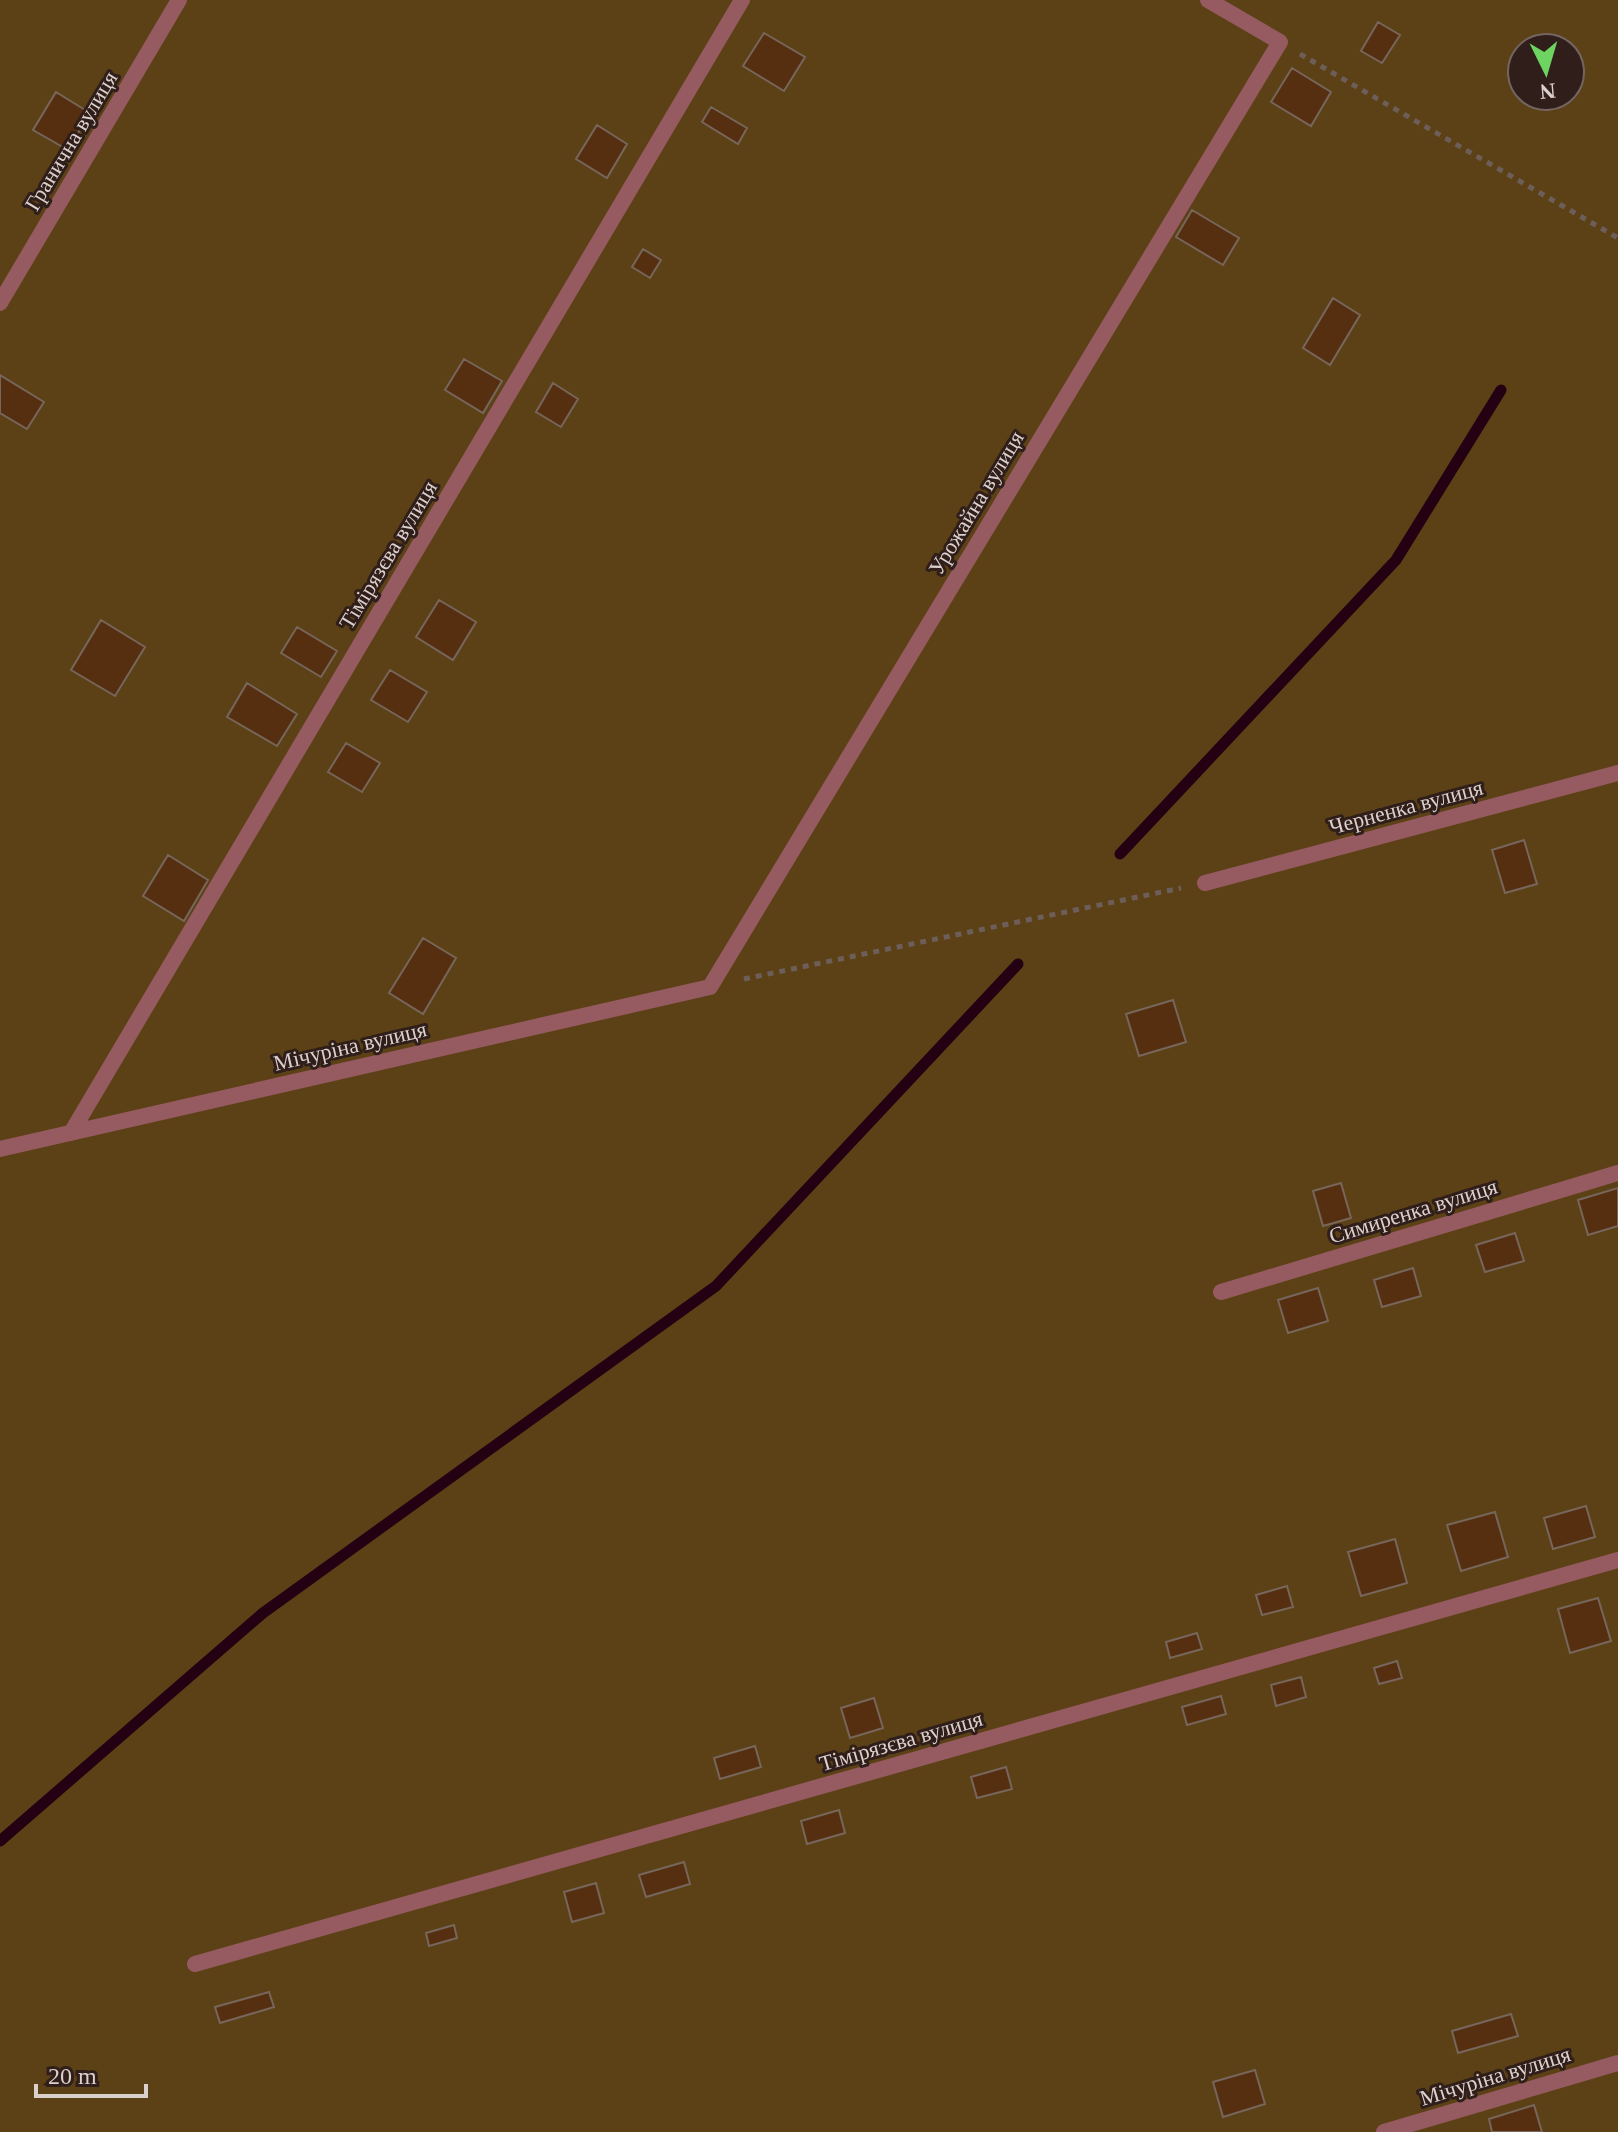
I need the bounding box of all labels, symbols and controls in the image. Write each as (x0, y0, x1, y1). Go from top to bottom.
north arrow (1506, 32, 1586, 112)
street label: Гранична вулиця (20, 67, 122, 215)
text: N (1539, 78, 1557, 105)
street label: Урожайна вулиця (923, 427, 1029, 579)
street label: Тімірязєва вулиця (334, 476, 442, 634)
street label: Черненка вулиця (1326, 774, 1486, 840)
street label: Мічуріна вулиця (271, 1016, 429, 1076)
street label: Симиренка вулиця (1326, 1174, 1500, 1248)
street label: Тімірязєва вулиця (817, 1706, 985, 1776)
street label: Мічуріна вулиця (1417, 2041, 1573, 2111)
scale bar (36, 2048, 146, 2098)
text: 20 m (48, 2063, 97, 2089)

